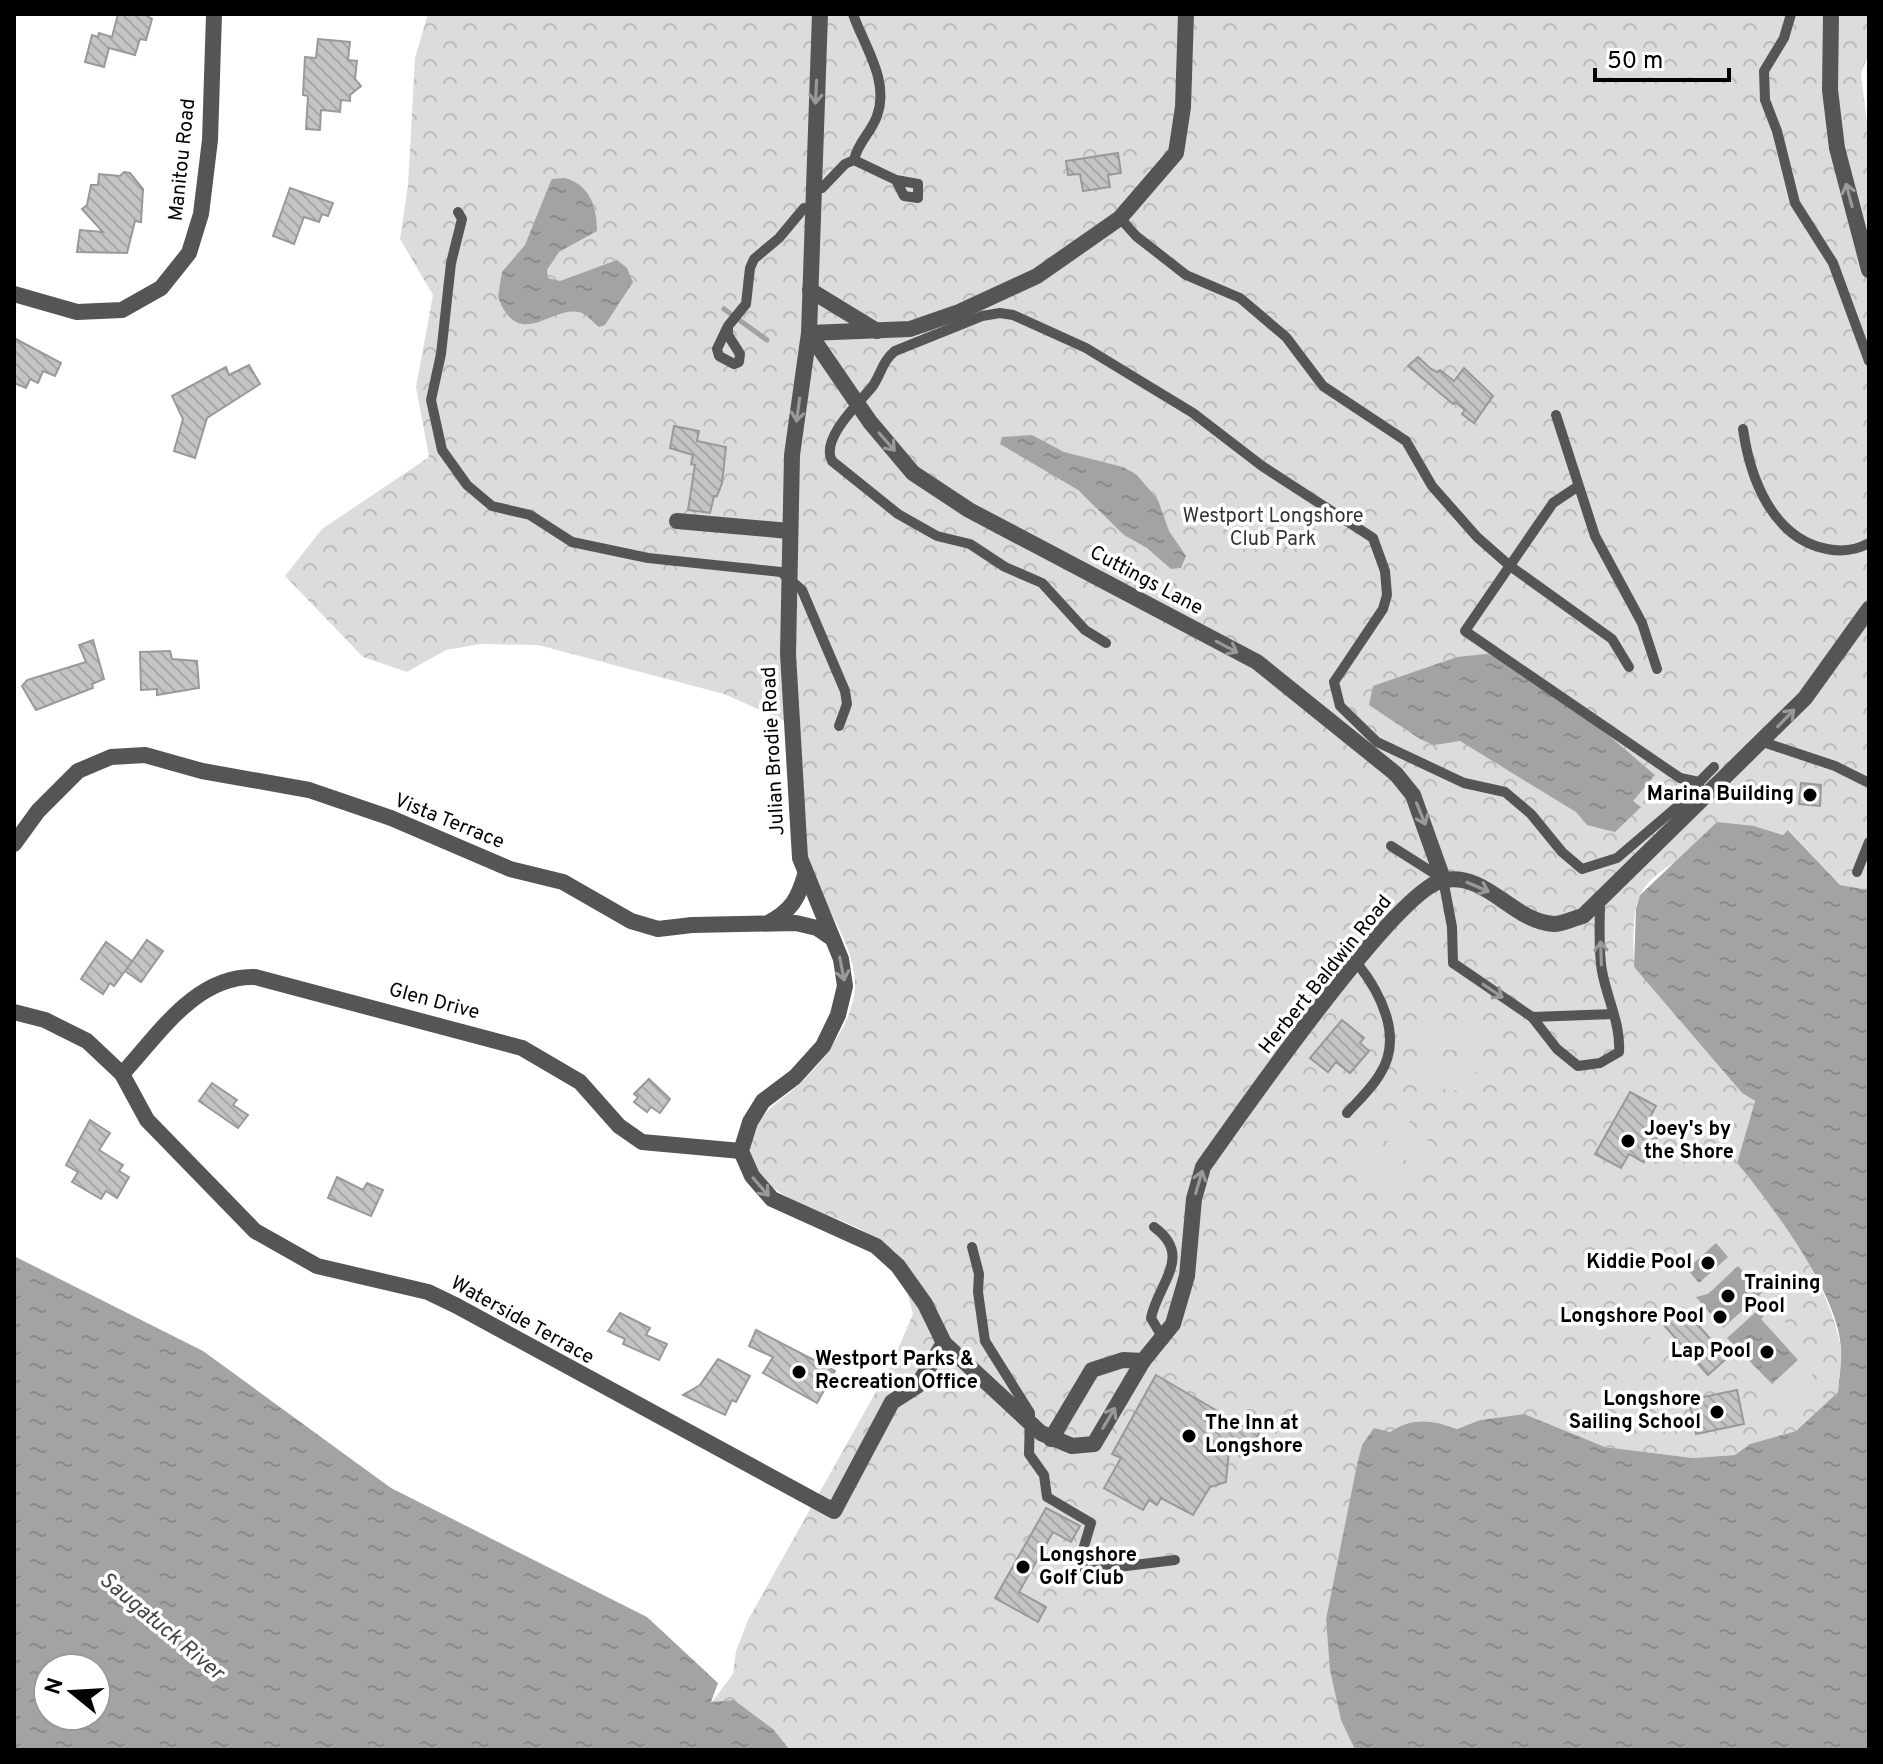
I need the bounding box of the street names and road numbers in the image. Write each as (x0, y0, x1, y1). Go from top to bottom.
street label: Manitou Road (164, 97, 202, 223)
street label: Cuttings Lane (1085, 540, 1207, 622)
street label: Julian Brodie Road (757, 666, 791, 836)
street label: Vista Terrace (390, 788, 508, 856)
street label: Herbert Baldwin Road (1254, 890, 1398, 1060)
street label: Glen Drive (386, 977, 482, 1027)
street label: Waterside Terrace (446, 1271, 598, 1371)

